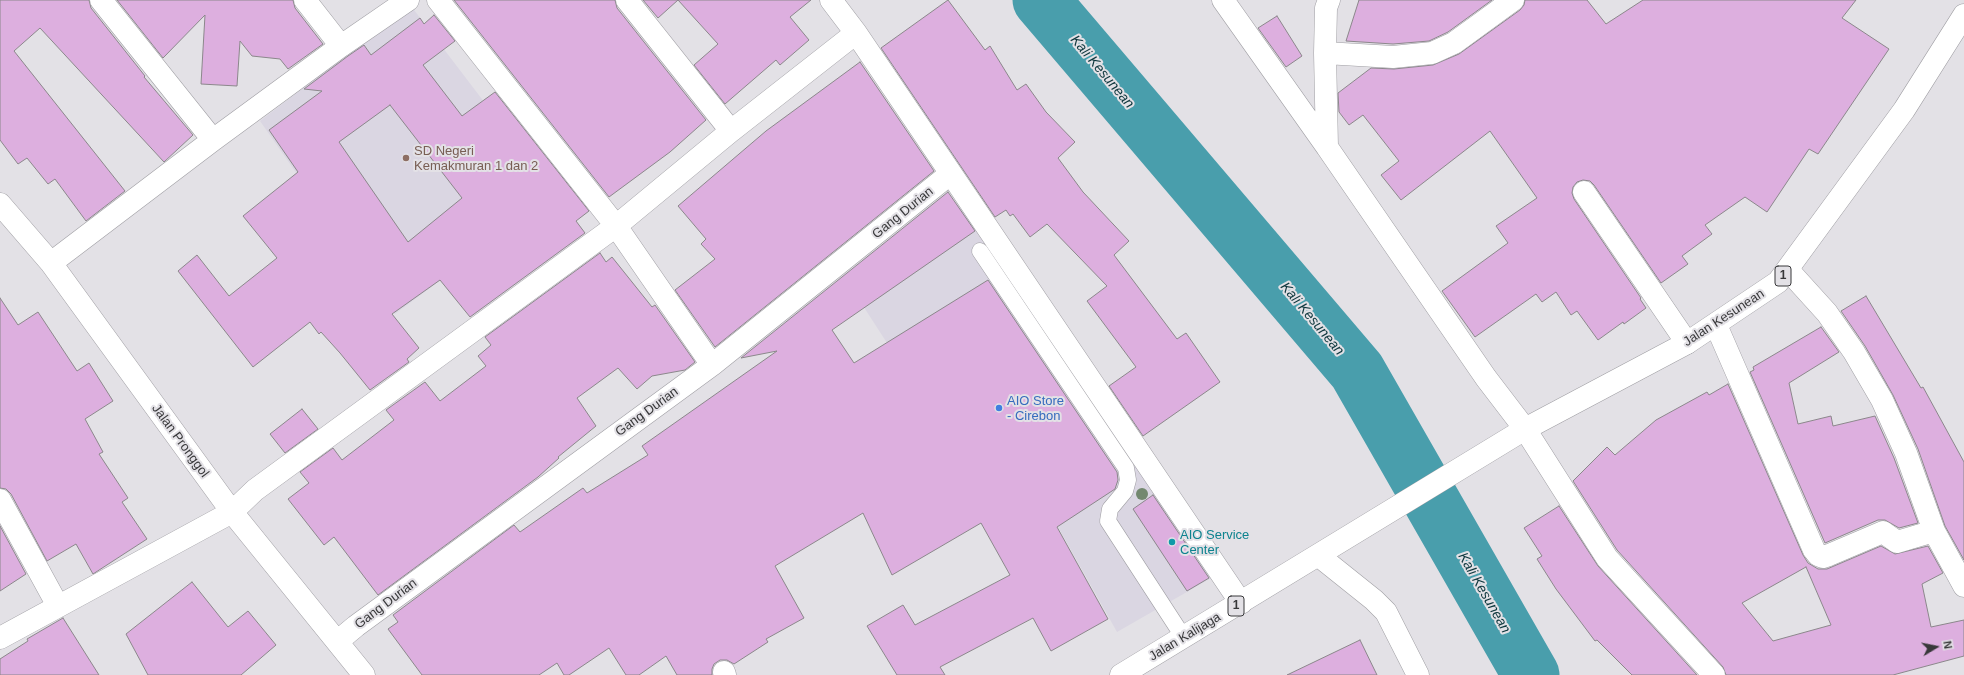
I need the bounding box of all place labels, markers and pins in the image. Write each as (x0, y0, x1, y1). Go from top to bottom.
place label: SD Negeri Kemakmuran 1 dan 2 (414, 143, 538, 174)
marker: SD Negeri Kemakmuran 1 dan 2 (401, 153, 411, 163)
place label: AIO Store - Cirebon (1007, 393, 1064, 424)
marker: AIO Store - Cirebon (994, 403, 1004, 413)
place label: AIO Service Center (1180, 527, 1249, 558)
marker: AIO Service Center (1167, 537, 1177, 547)

